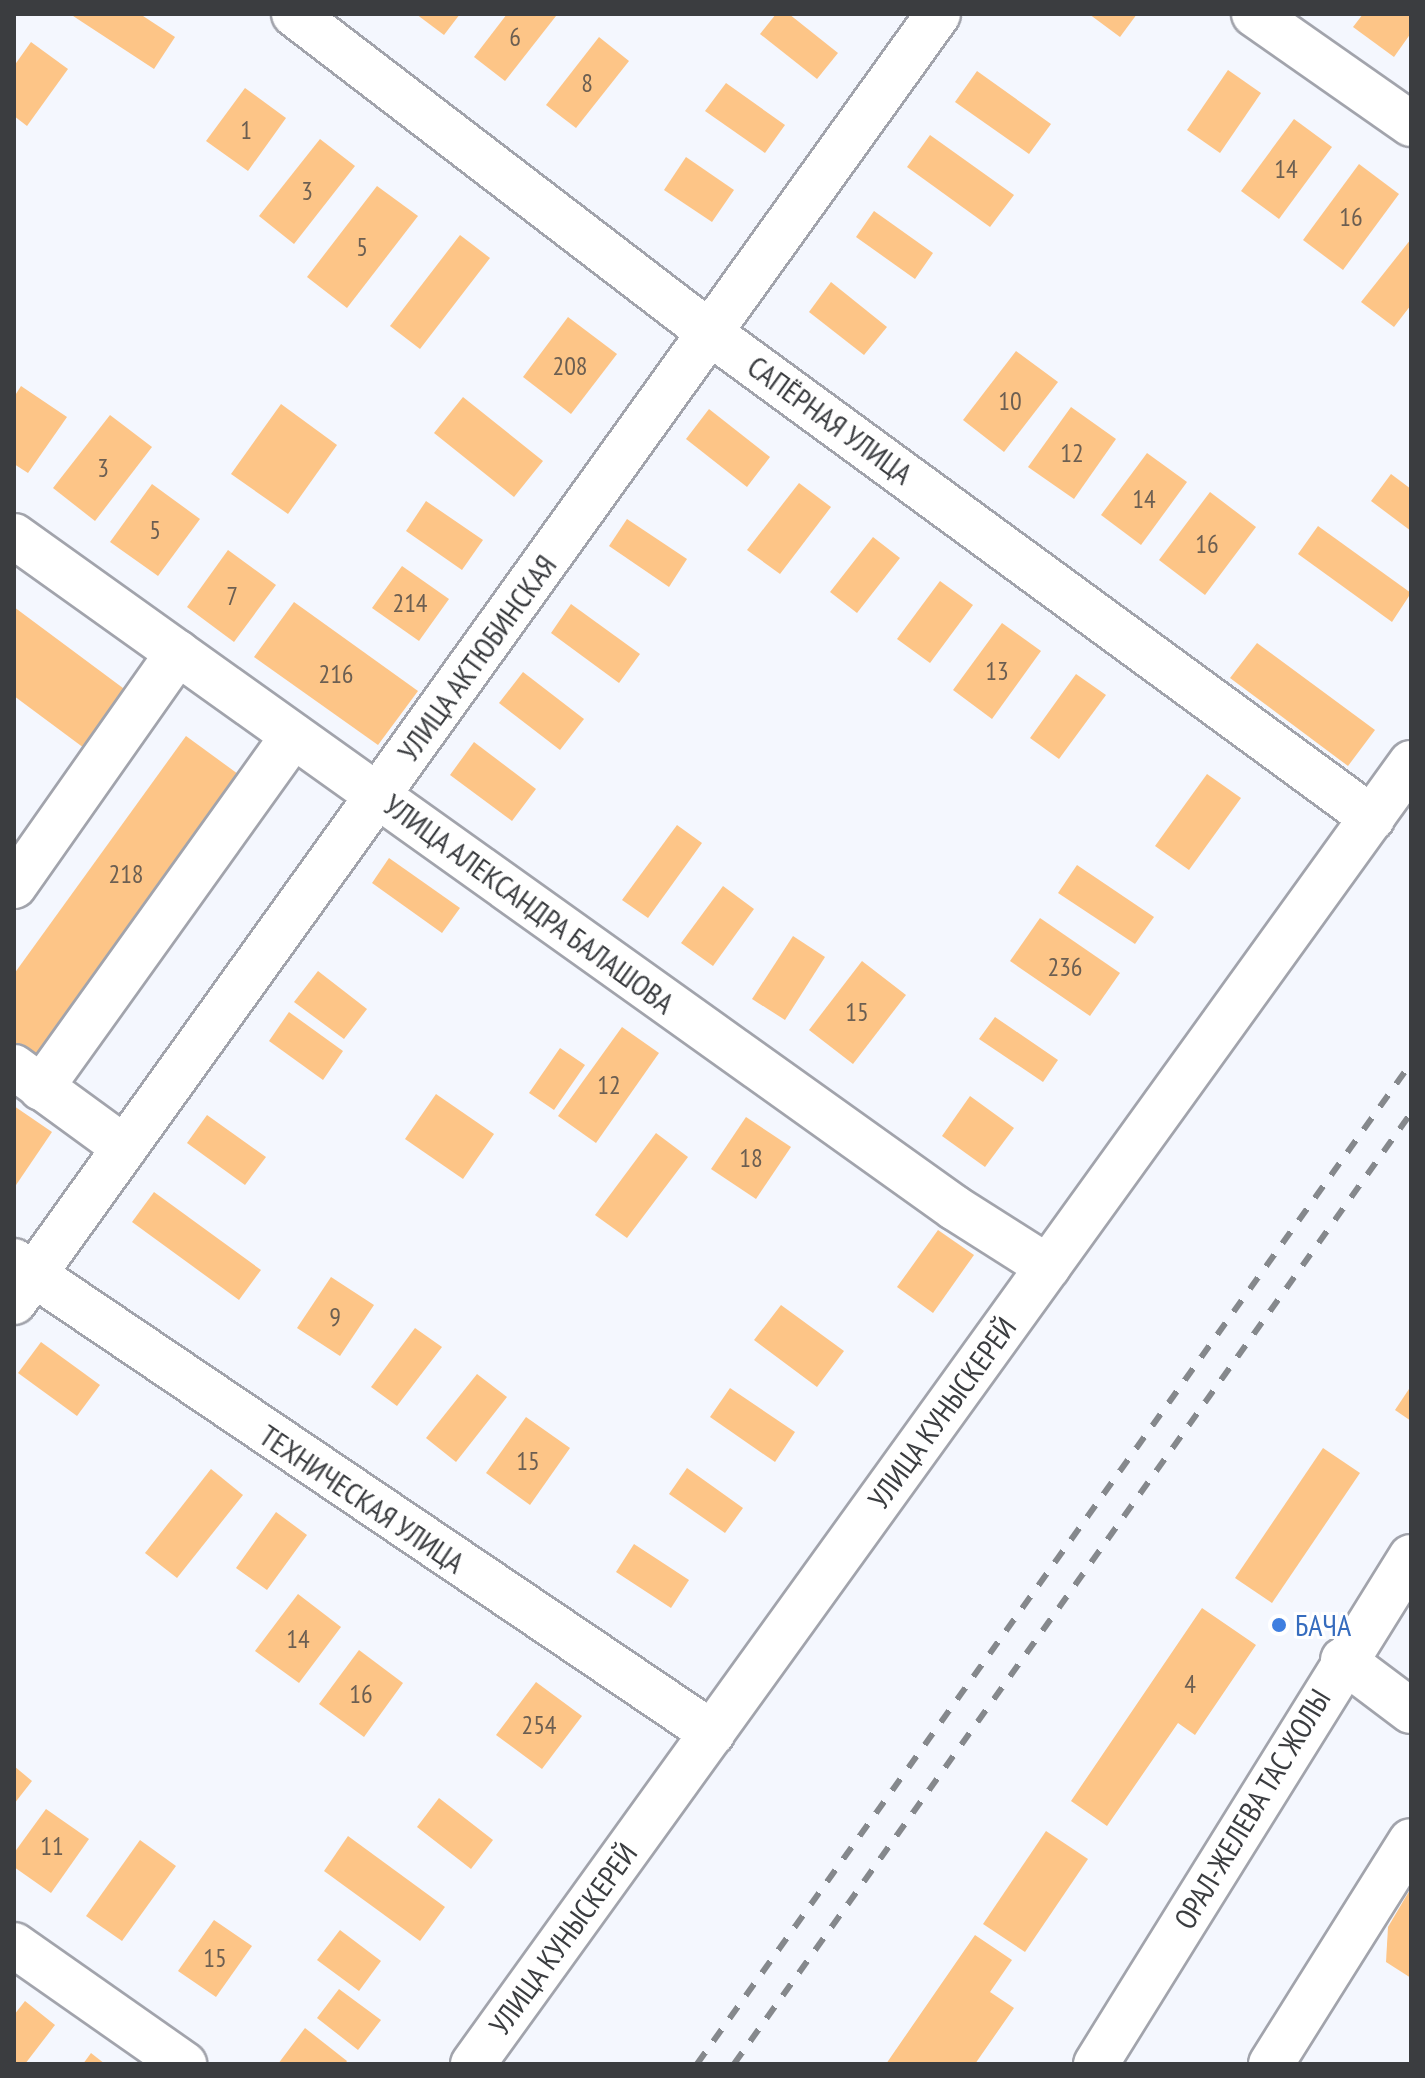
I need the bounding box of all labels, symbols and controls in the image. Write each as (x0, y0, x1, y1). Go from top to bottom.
house number: 6 (509, 21, 521, 53)
house number: 8 (581, 67, 593, 99)
house number: 1 (240, 114, 252, 146)
house number: 14 (1274, 153, 1298, 185)
house number: 3 (301, 175, 313, 207)
house number: 16 (1339, 201, 1363, 233)
house number: 5 (356, 231, 368, 263)
street label: САПЁРНАЯ УЛИЦА (740, 348, 920, 492)
house number: 208 (552, 350, 588, 382)
house number: 10 (998, 385, 1022, 417)
house number: 12 (1060, 437, 1084, 469)
house number: 3 (97, 452, 109, 484)
house number: 14 (1132, 483, 1156, 515)
house number: 5 (149, 514, 161, 546)
house number: 16 (1195, 528, 1219, 560)
street label: УЛИЦА АКТЮБИНСКАЯ (390, 547, 564, 769)
house number: 7 (226, 580, 238, 612)
house number: 214 (392, 587, 428, 619)
house number: 13 (985, 655, 1009, 687)
house number: 216 (318, 658, 354, 690)
street label: УЛИЦА АЛЕКСАНДРА БАЛАШОВА (376, 786, 682, 1022)
house number: 218 (108, 858, 144, 890)
house number: 236 (1047, 951, 1083, 983)
house number: 15 (845, 996, 869, 1028)
house number: 12 (597, 1069, 621, 1101)
house number: 18 (739, 1142, 763, 1174)
house number: 9 (329, 1301, 341, 1333)
street label: УЛИЦА КУНЫСКЕРЕЙ (860, 1310, 1024, 1516)
street label: ТЕХНИЧЕСКАЯ УЛИЦА (253, 1417, 471, 1581)
house number: 15 (516, 1445, 540, 1477)
place label: БАЧА (1295, 1607, 1351, 1643)
marker: БАЧА (1270, 1616, 1288, 1634)
house number: 14 (286, 1623, 310, 1655)
house number: 4 (1184, 1668, 1196, 1700)
house number: 16 (349, 1678, 373, 1710)
street label: ОРАЛ-ЖЕЛЕВА ТАС ЖОЛЫ (1166, 1682, 1338, 1936)
house number: 254 (521, 1709, 557, 1741)
house number: 11 (40, 1830, 64, 1862)
street label: УЛИЦА КУНЫСКЕРЕЙ (481, 1836, 645, 2042)
house number: 15 (203, 1942, 227, 1974)

